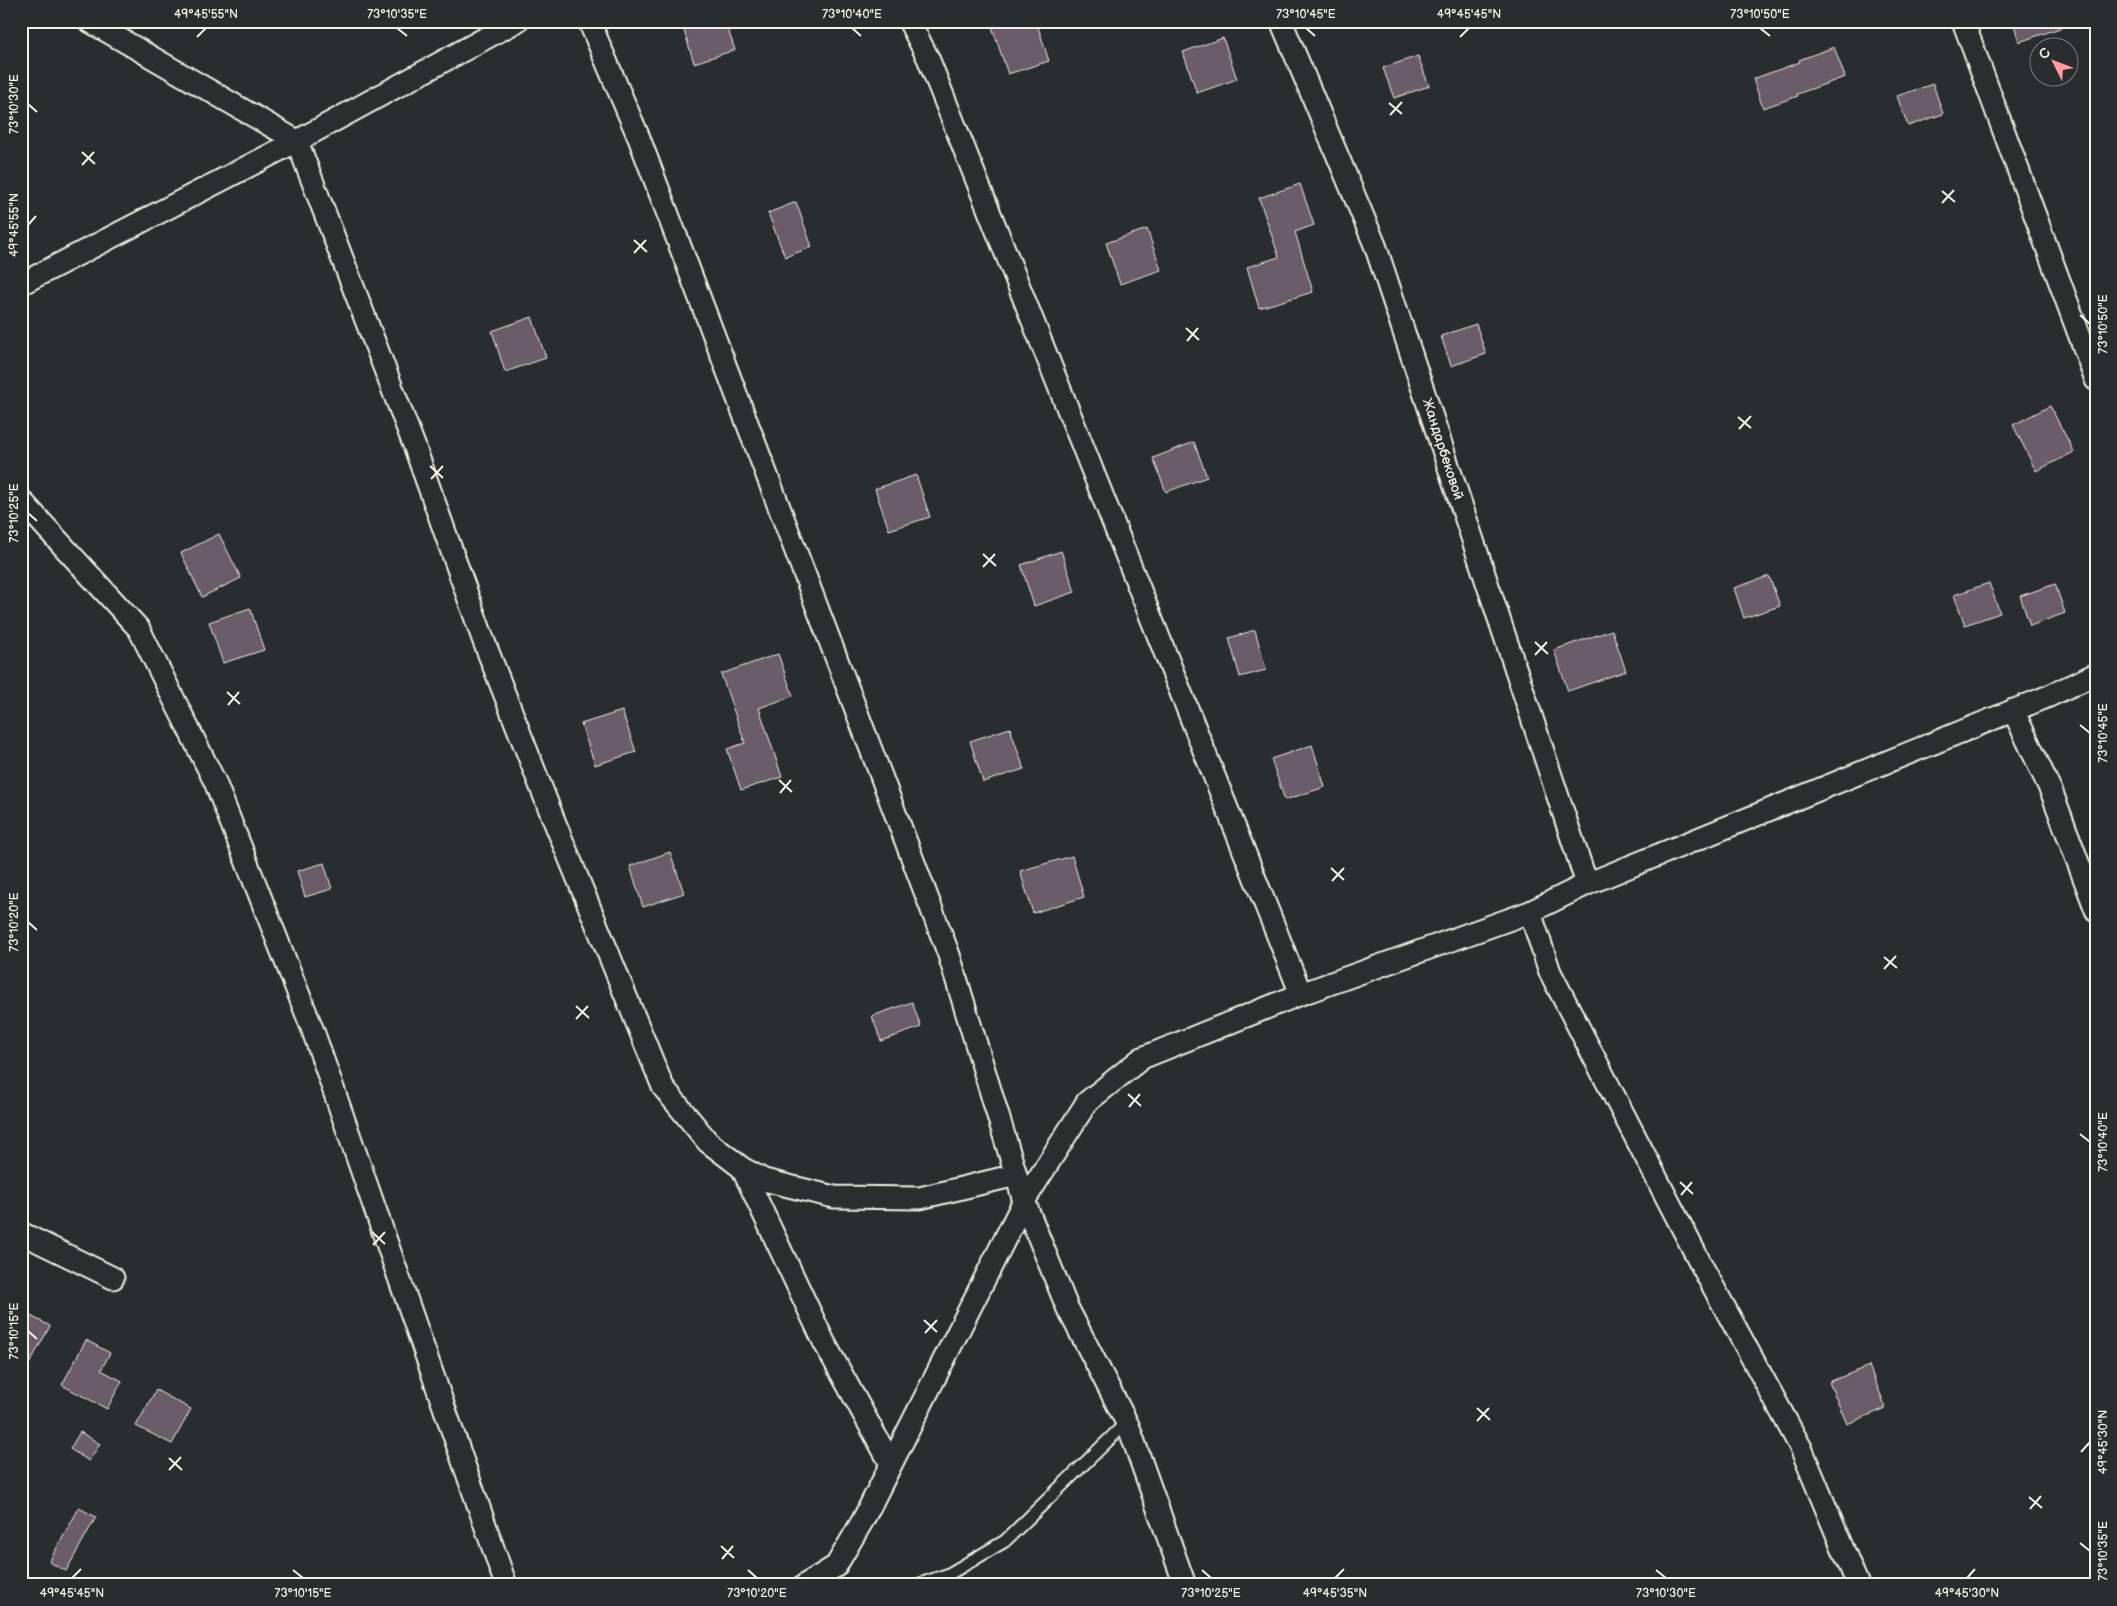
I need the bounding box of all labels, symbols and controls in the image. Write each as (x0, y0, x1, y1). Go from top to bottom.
text: 49°45'55"N (174, 7, 238, 22)
text: 73°10'35"E (367, 7, 427, 22)
text: 73°10'40"E (822, 7, 882, 22)
text: 73°10'45"E (1276, 7, 1336, 22)
text: 49°45'45"N (1437, 7, 1501, 22)
text: 73°10'50"E (1730, 7, 1790, 22)
north arrow (2030, 38, 2080, 88)
text: С (2035, 44, 2054, 63)
text: 73°10'30"E (7, 74, 22, 134)
text: 49°45'55"N (7, 193, 22, 257)
text: 73°10'50"E (2096, 294, 2111, 354)
street label: Жандарбековой (1419, 396, 1467, 502)
text: 73°10'25"E (7, 483, 22, 543)
text: 73°10'45"E (2096, 703, 2111, 763)
text: 73°10'20"E (7, 892, 22, 952)
text: 73°10'40"E (2096, 1112, 2111, 1172)
text: 73°10'15"E (7, 1302, 22, 1359)
text: 49°45'30"N (2096, 1410, 2111, 1474)
text: 73°10'35"E (2096, 1521, 2111, 1581)
text: 49°45'45"N (40, 1586, 104, 1601)
text: 73°10'15"E (275, 1586, 332, 1601)
text: 73°10'20"E (727, 1586, 787, 1601)
text: 73°10'25"E (1181, 1586, 1241, 1601)
text: 49°45'35"N (1303, 1586, 1367, 1601)
text: 73°10'30"E (1636, 1586, 1696, 1601)
text: 49°45'30"N (1935, 1586, 1999, 1601)

